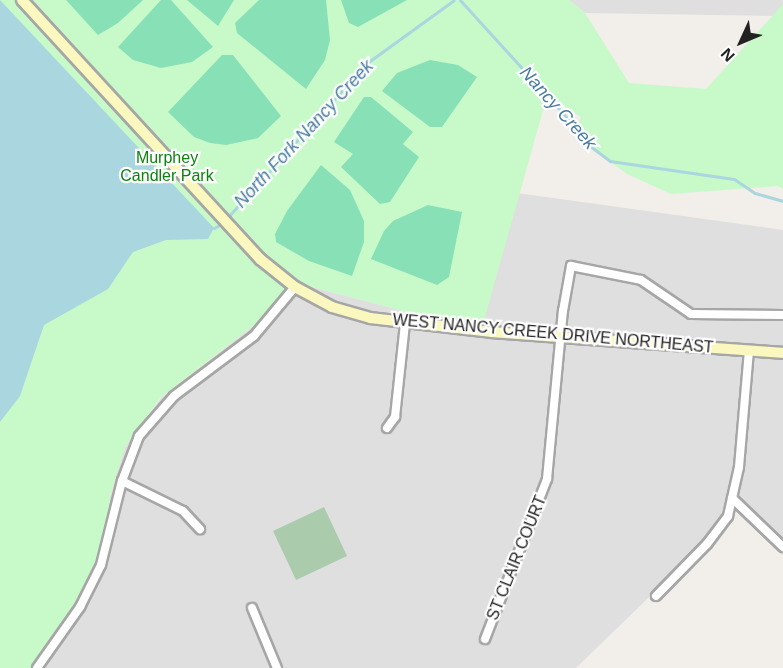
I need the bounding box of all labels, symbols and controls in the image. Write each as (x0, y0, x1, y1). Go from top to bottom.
north arrow (711, 12, 771, 72)
text: N (718, 45, 738, 65)
water label: North Fork Nancy Creek (230, 56, 378, 212)
water label: Nancy Creek (515, 62, 601, 154)
park label: Murphey Candler Park (120, 148, 214, 186)
street label: WEST NANCY CREEK DRIVE NORTHEAST (392, 310, 714, 358)
street label: ST CLAIR COURT (483, 493, 551, 623)

